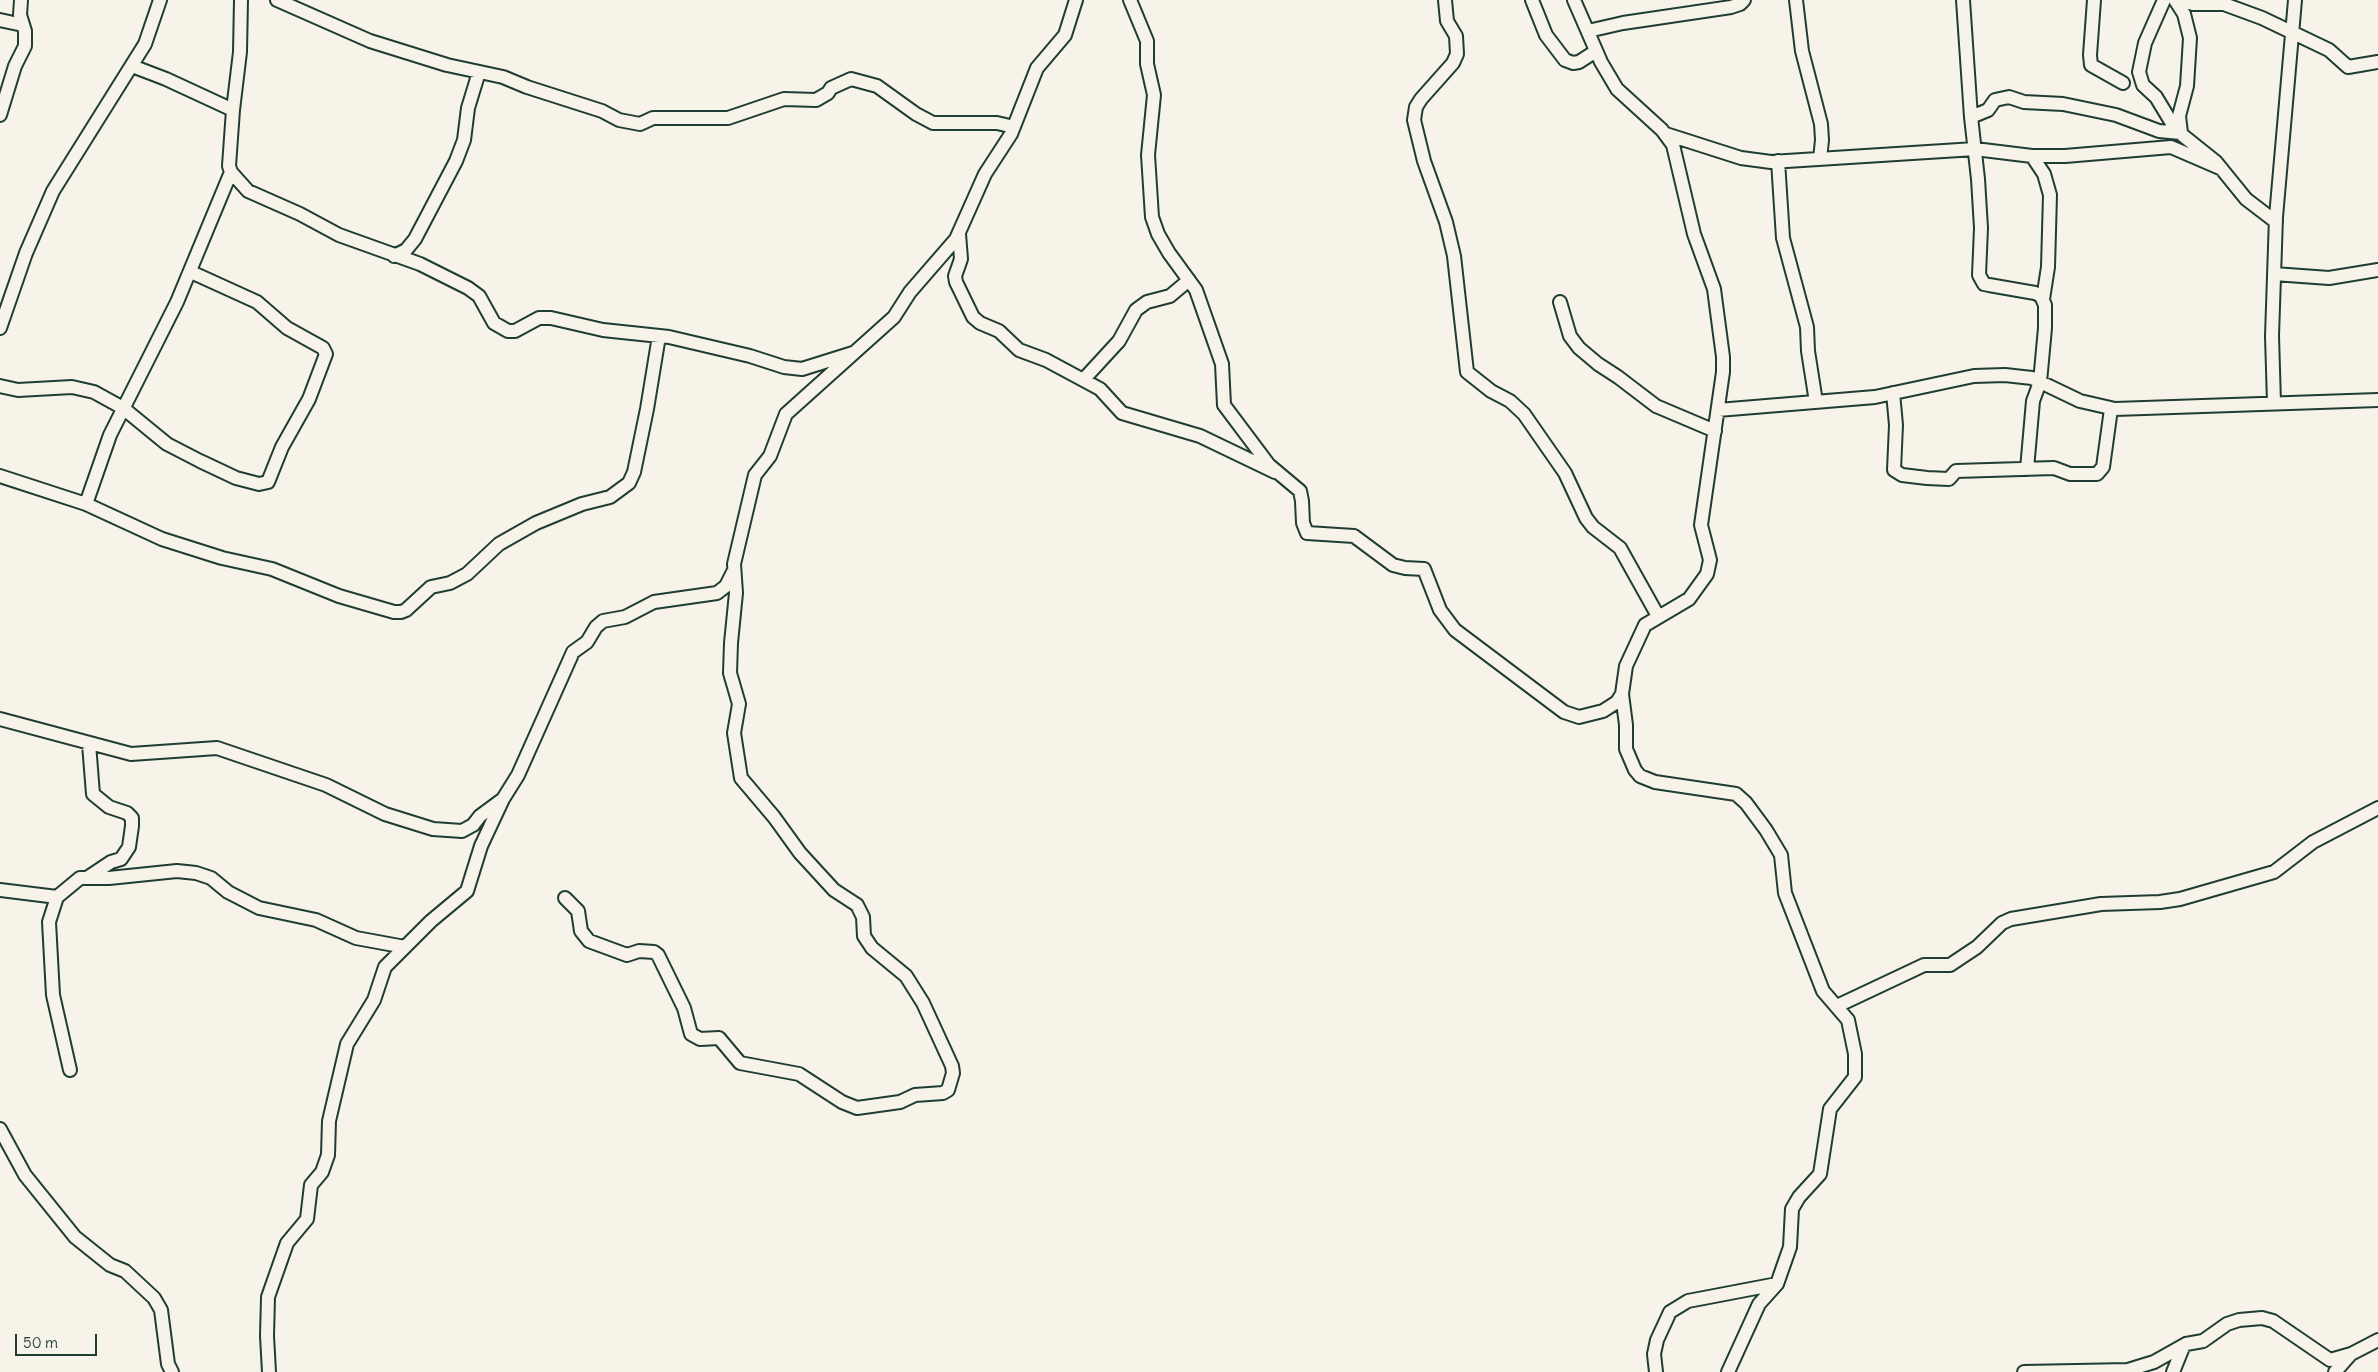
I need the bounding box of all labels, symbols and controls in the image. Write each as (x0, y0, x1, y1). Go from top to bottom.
scale bar (18, 1324, 100, 1356)
text: 50 m (23, 1333, 58, 1352)

